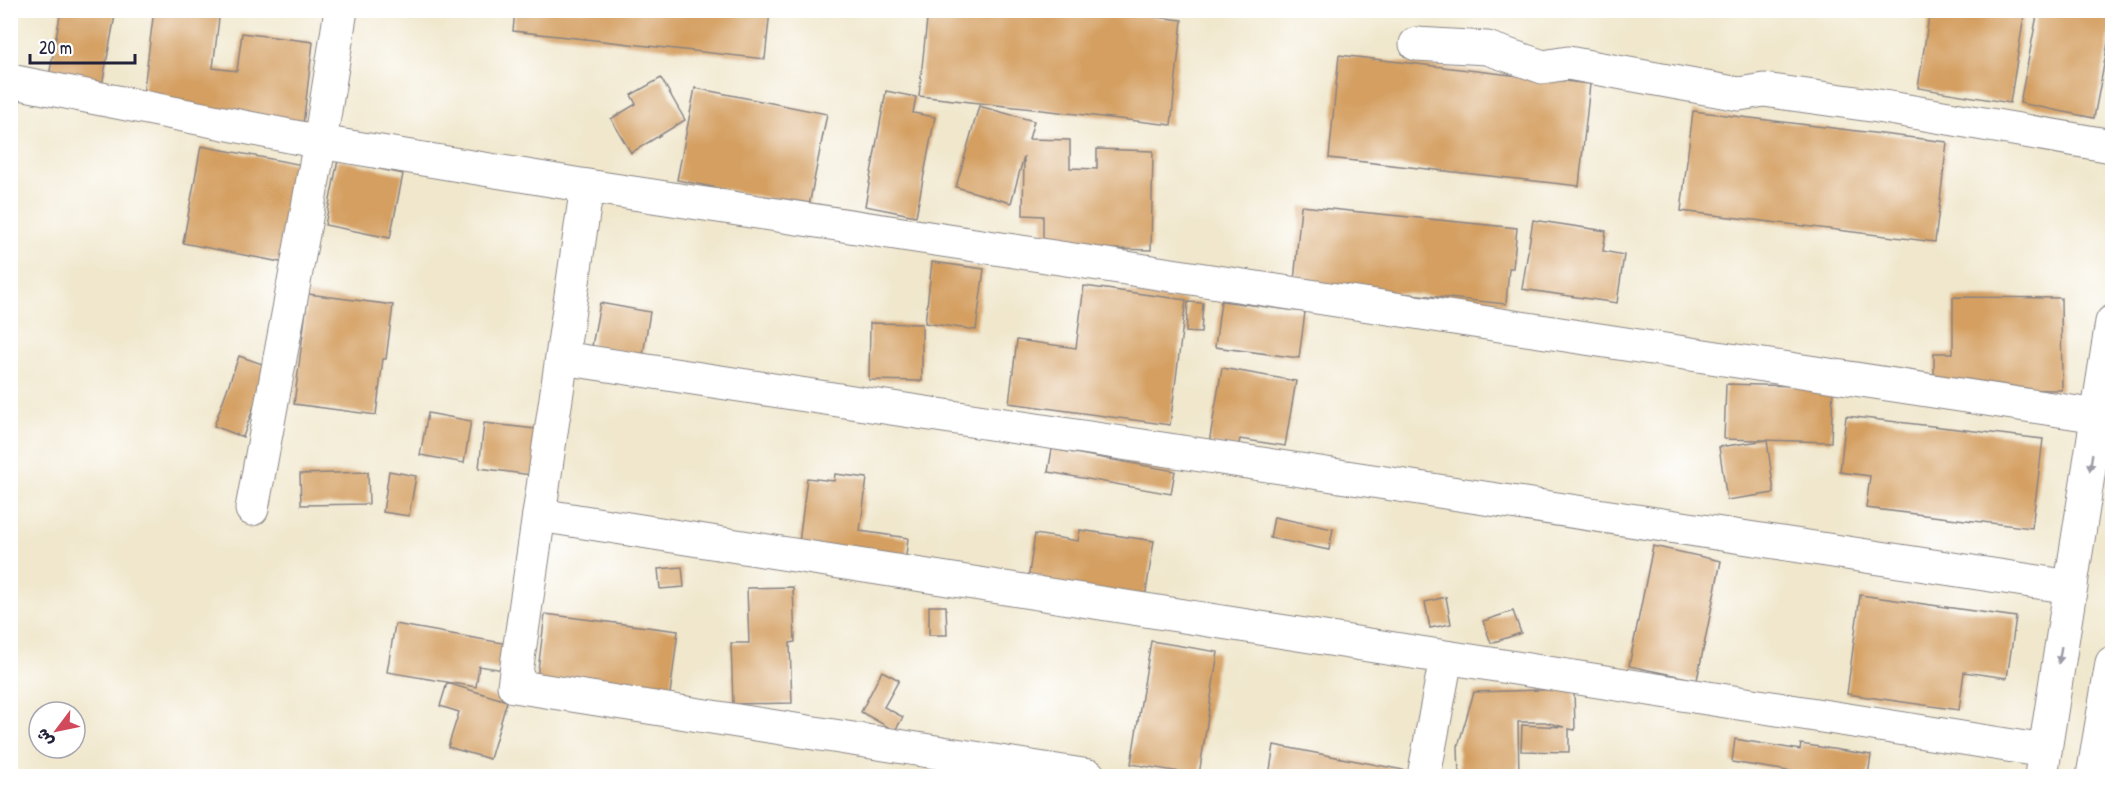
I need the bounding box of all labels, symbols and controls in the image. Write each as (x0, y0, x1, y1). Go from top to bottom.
scale bar (30, 27, 135, 65)
text: 20 m (39, 35, 72, 60)
one-way arrow (2086, 453, 2095, 472)
one-way arrow (2056, 646, 2065, 665)
north arrow (27, 700, 87, 760)
text: ش (30, 725, 58, 751)

